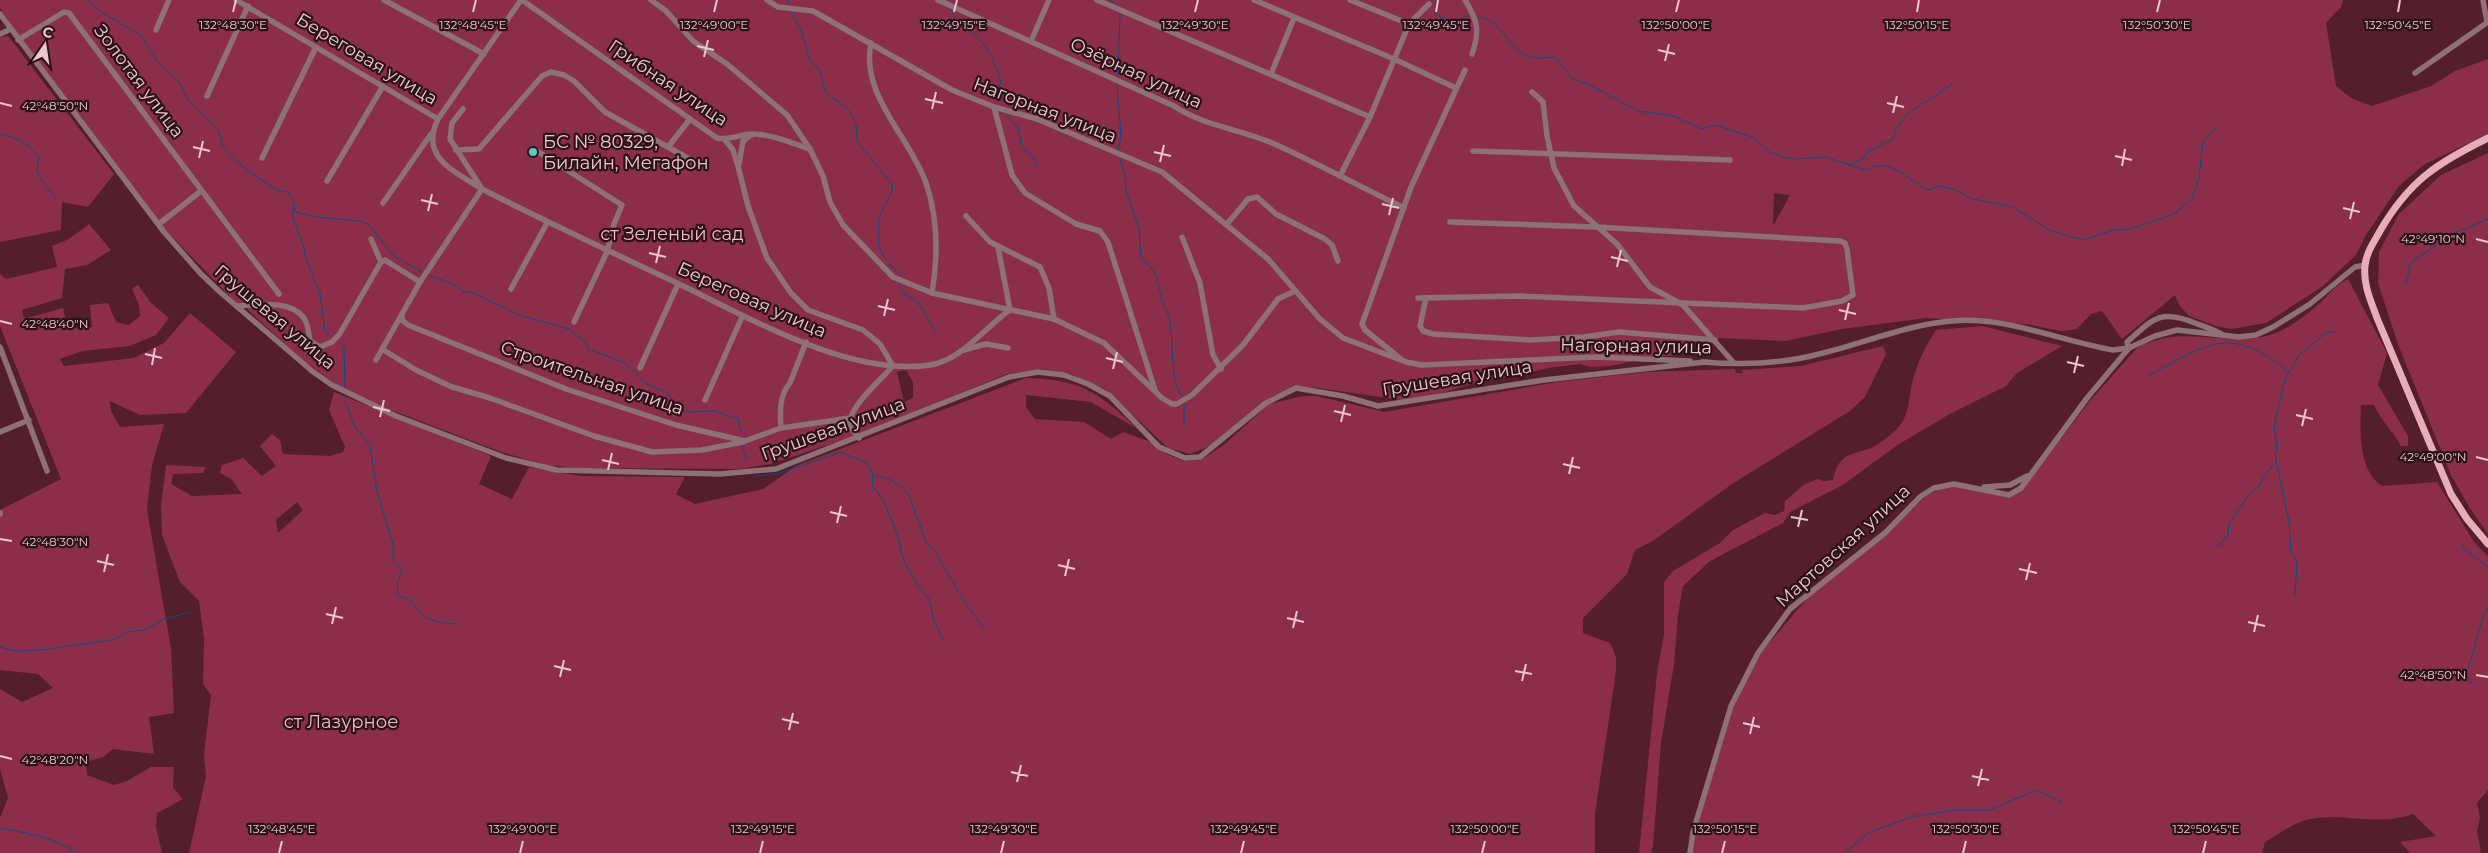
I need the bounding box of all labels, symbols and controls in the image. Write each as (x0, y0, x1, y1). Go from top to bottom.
street label: Береговая улица (293, 8, 441, 110)
text: 132°48'30"E (199, 17, 267, 32)
text: 132°48'45"E (439, 17, 507, 32)
text: 132°49'00"E (680, 17, 748, 32)
text: 132°49'15"E (922, 17, 986, 32)
text: 132°49'30"E (1161, 17, 1229, 32)
text: 132°49'45"E (1403, 17, 1469, 32)
text: 132°50'00"E (1642, 17, 1710, 32)
text: 132°50'15"E (1885, 17, 1949, 32)
text: 132°50'30"E (2123, 17, 2191, 32)
text: 132°50'45"E (2365, 17, 2431, 32)
north arrow (20, 20, 70, 70)
street label: Золотая улица (89, 20, 189, 142)
text: С (41, 22, 55, 42)
street label: Озёрная улица (1067, 33, 1205, 113)
street label: Грибная улица (604, 35, 732, 131)
street label: Нагорная улица (970, 73, 1120, 147)
text: 42°48'50"N (22, 98, 88, 113)
place label: БС № 80329, Билайн, Мегафон (543, 131, 709, 174)
marker: БС № 80329, Билайн, Мегафон (527, 146, 539, 158)
park label: ст Зеленый сад (600, 223, 744, 245)
text: 42°49'10"N (2401, 231, 2465, 246)
street label: Береговая улица (674, 257, 830, 343)
street label: Грушевая улица (210, 260, 340, 374)
text: 42°48'40"N (21, 316, 89, 331)
street label: Нагорная улица (1560, 334, 1712, 358)
street label: Строительная улица (498, 336, 686, 420)
street label: Грушевая улица (1381, 355, 1533, 401)
street label: Грушевая улица (758, 393, 908, 465)
text: 42°49'00"N (2399, 449, 2467, 464)
street label: Мартовская улица (1771, 480, 1915, 612)
text: 42°48'30"N (22, 534, 88, 549)
text: 42°48'50"N (2400, 667, 2466, 682)
park label: ст Лазурное (284, 711, 398, 733)
text: 42°48'20"N (22, 752, 88, 767)
text: 132°48'45"E (248, 821, 316, 836)
text: 132°49'00"E (489, 821, 557, 836)
text: 132°49'15"E (731, 821, 795, 836)
text: 132°49'30"E (970, 821, 1038, 836)
text: 132°49'45"E (1211, 821, 1277, 836)
text: 132°50'00"E (1451, 821, 1519, 836)
text: 132°50'15"E (1693, 821, 1757, 836)
text: 132°50'30"E (1932, 821, 2000, 836)
text: 132°50'45"E (2173, 821, 2239, 836)

